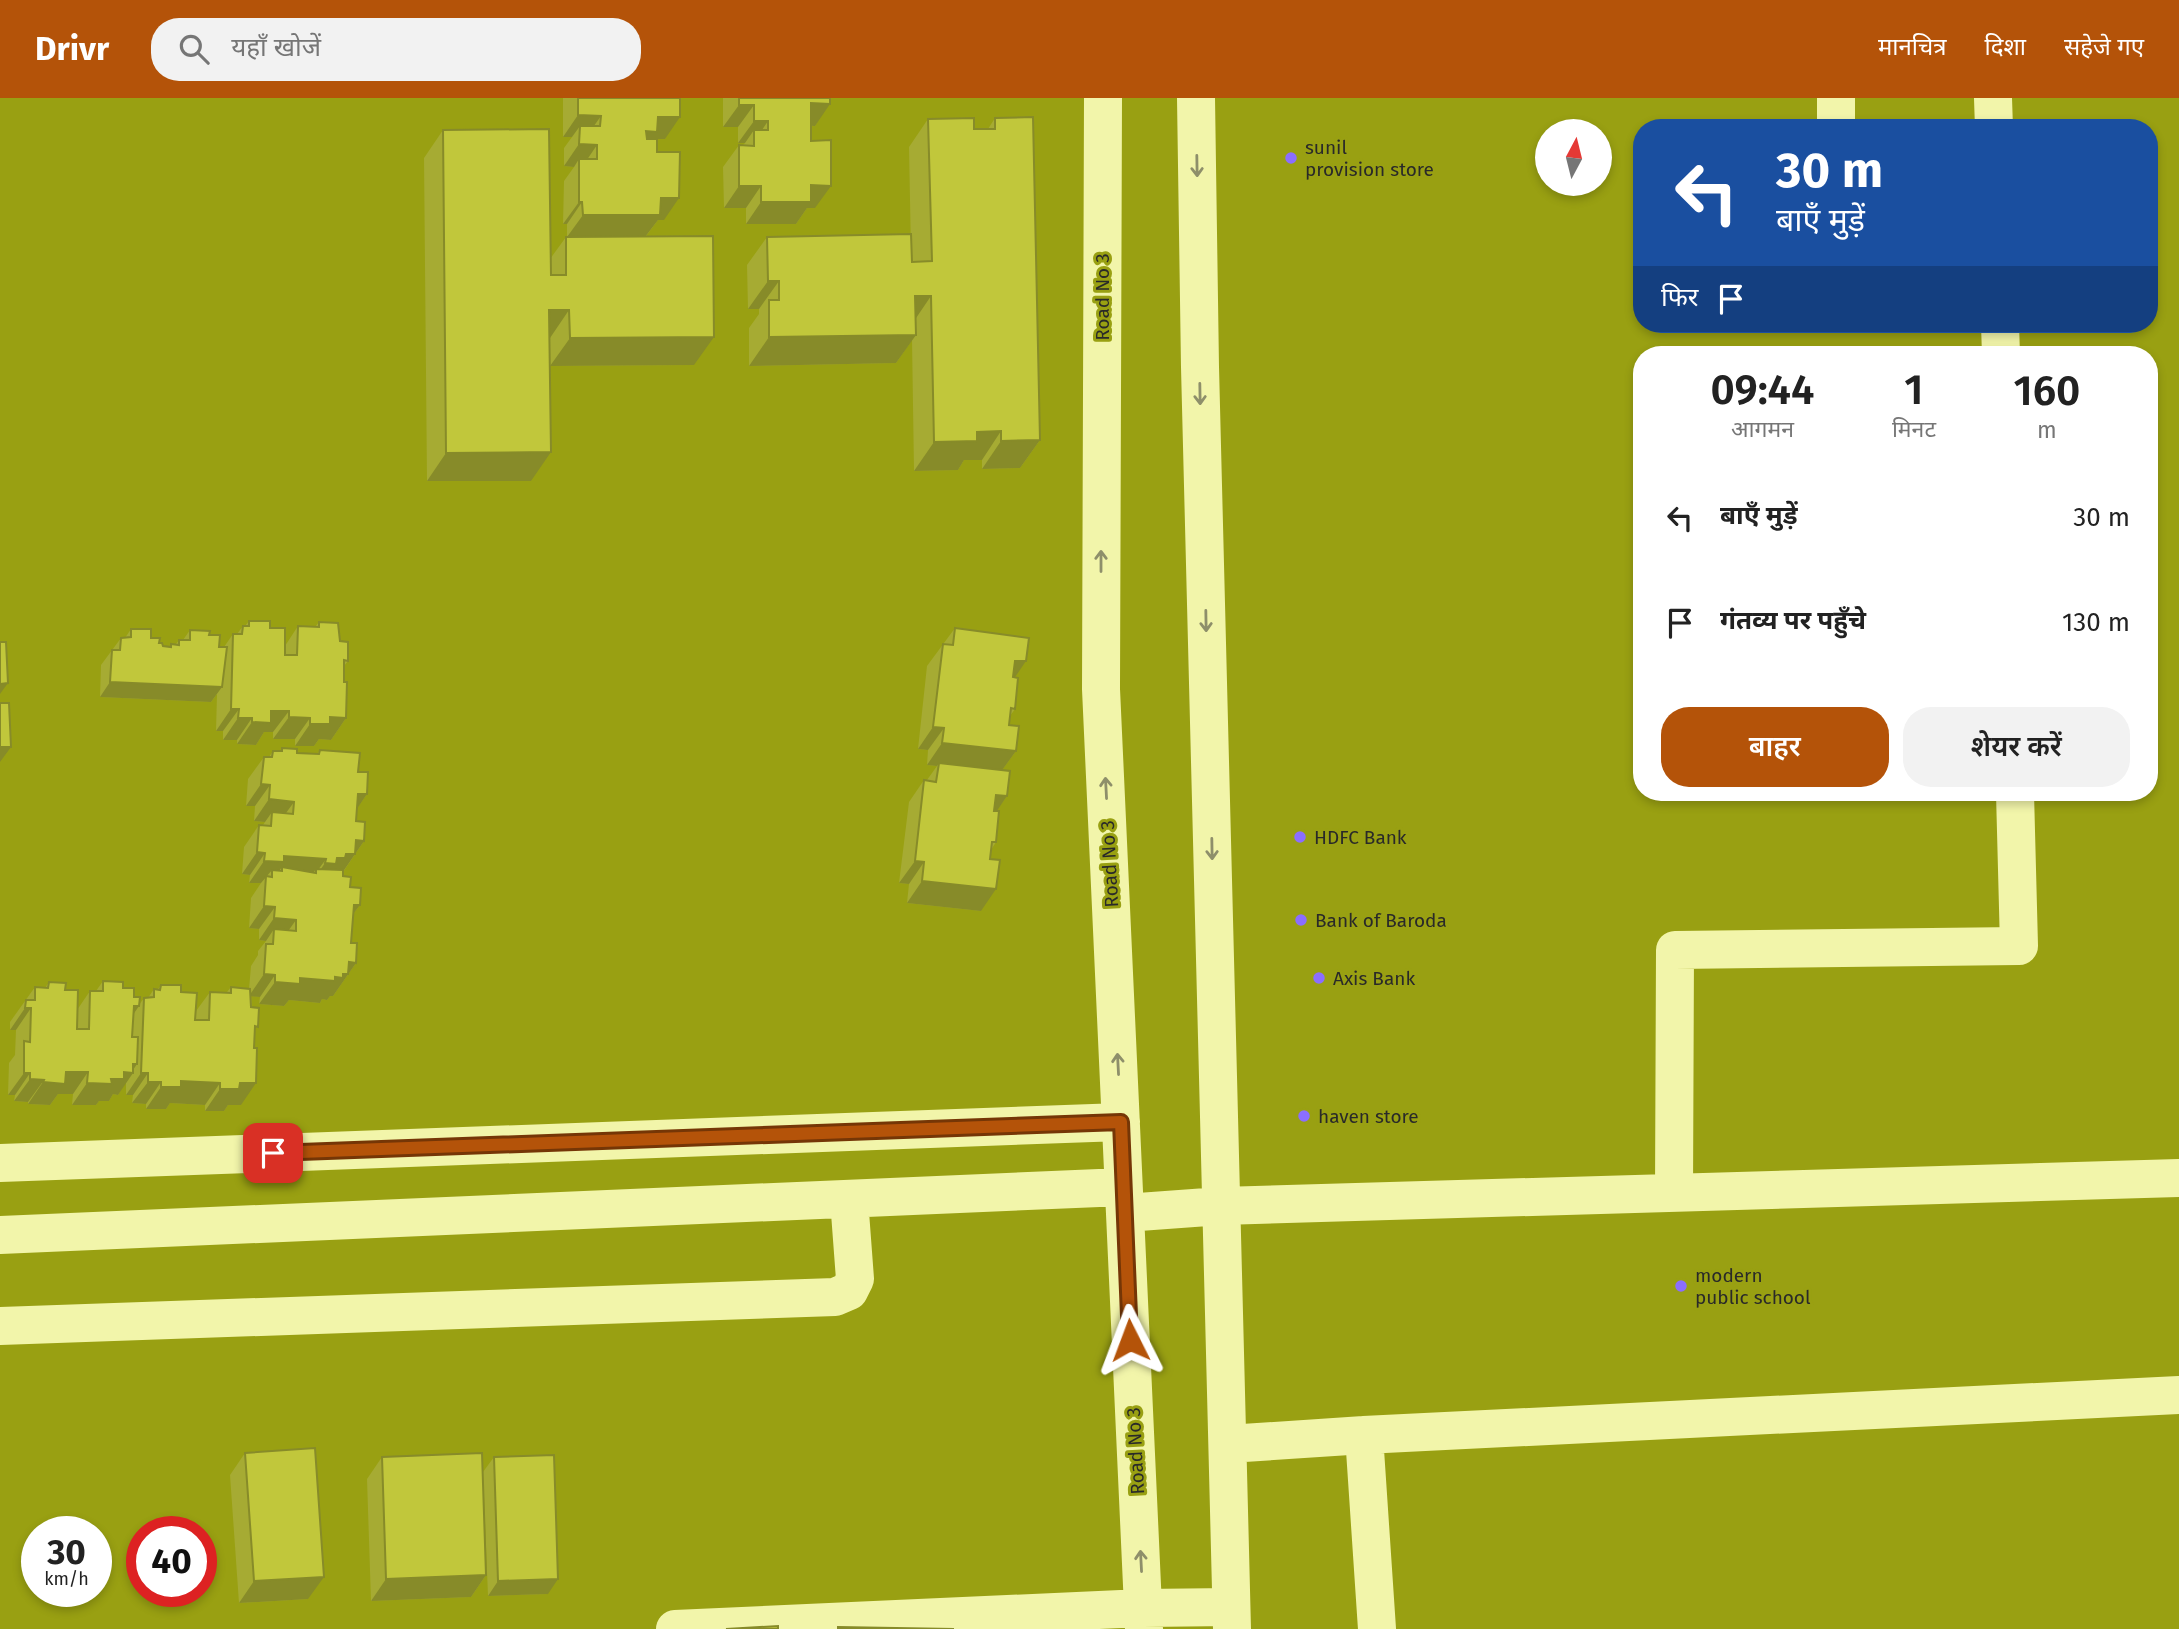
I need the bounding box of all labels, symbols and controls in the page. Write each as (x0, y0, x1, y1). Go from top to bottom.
search box (151, 18, 641, 81)
text: Drivr (35, 29, 109, 69)
icon: search (175, 30, 213, 68)
text: यहाँ खोजें (231, 32, 321, 63)
text: मानचित्र (1878, 33, 1947, 61)
text: दिशा (1985, 33, 2026, 61)
text: सहेजे गए (2064, 33, 2144, 61)
north arrow (1535, 119, 1612, 196)
map controls (1535, 119, 1612, 196)
place label: sunil provision store (1305, 136, 1434, 181)
text: 30 m (1776, 141, 1883, 200)
icon: left (1661, 147, 1752, 238)
marker: sunil provision store (1283, 150, 1299, 166)
one-way arrow (1190, 154, 1204, 177)
text: बाएँ मुड़ें (1776, 201, 1865, 239)
street label: Road No 3 (1091, 253, 1114, 341)
icon: arrive (1712, 280, 1750, 318)
text: फिर (1661, 282, 1698, 313)
text: 09:44 (1711, 365, 1814, 415)
text: 1 (1904, 365, 1924, 415)
text: 160 (2014, 366, 2080, 416)
one-way arrow (1194, 382, 1207, 405)
text: आगमन (1731, 415, 1794, 443)
text: मिनट (1892, 415, 1936, 443)
text: m (2037, 416, 2057, 444)
icon: left (1661, 499, 1699, 537)
text: बाएँ मुड़ें (1720, 500, 1797, 531)
text: 30 m (2073, 502, 2130, 533)
one-way arrow (1095, 549, 1108, 572)
icon: arrive (1661, 604, 1699, 642)
text: गंतव्य पर पहुँचे (1720, 605, 1866, 636)
text: 130 m (2062, 607, 2130, 638)
one-way arrow (1199, 609, 1213, 632)
button: बाहर (1661, 707, 1889, 787)
button: शेयर करें (1903, 707, 2130, 787)
one-way arrow (1099, 777, 1112, 800)
street label: Road No 3 (1096, 820, 1123, 908)
place label: HDFC Bank (1314, 826, 1407, 849)
marker: HDFC Bank (1292, 829, 1308, 845)
one-way arrow (1205, 837, 1219, 860)
place label: Bank of Baroda (1315, 909, 1447, 932)
marker: Bank of Baroda (1293, 912, 1309, 928)
place label: Axis Bank (1333, 967, 1415, 990)
marker: Axis Bank (1311, 970, 1327, 986)
one-way arrow (1112, 1053, 1125, 1076)
place label: haven store (1318, 1105, 1419, 1128)
marker: haven store (1296, 1108, 1312, 1124)
pin (243, 1123, 303, 1183)
icon: arrive (254, 1134, 292, 1172)
place label: modern public school (1695, 1264, 1811, 1309)
marker: modern public school (1673, 1278, 1689, 1294)
position arrow (1093, 1303, 1167, 1377)
street label: Road No 3 (1122, 1407, 1149, 1495)
speed limit sign: 40 (126, 1516, 217, 1607)
text: 30 (47, 1531, 86, 1573)
one-way arrow (1134, 1550, 1147, 1573)
text: km/h (44, 1568, 89, 1590)

